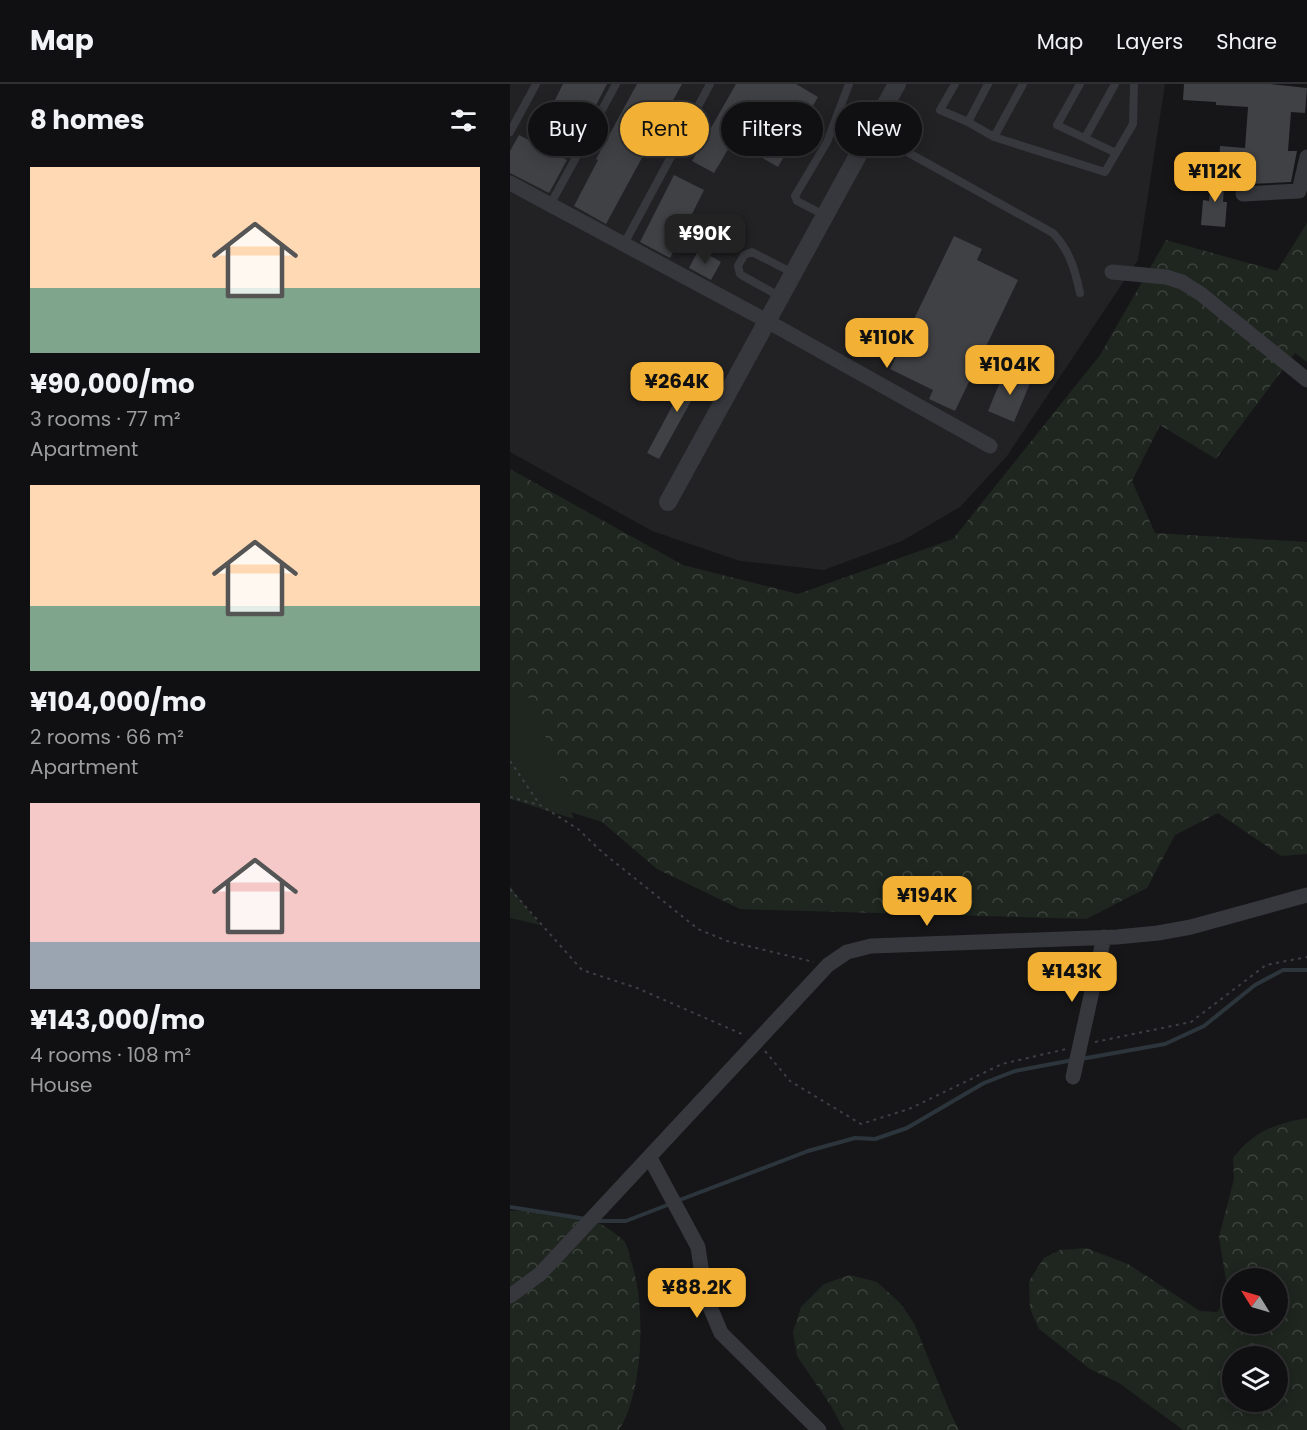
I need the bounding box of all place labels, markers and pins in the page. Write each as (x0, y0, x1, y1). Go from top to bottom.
pin: ¥112K (1173, 152, 1257, 203)
pin: ¥90K (669, 214, 741, 265)
pin: ¥110K (845, 318, 929, 369)
pin: ¥104K (968, 345, 1052, 396)
pin: ¥264K (635, 362, 719, 413)
pin: ¥194K (885, 876, 969, 927)
pin: ¥143K (1030, 952, 1114, 1003)
pin: ¥88.2K (648, 1268, 746, 1319)

